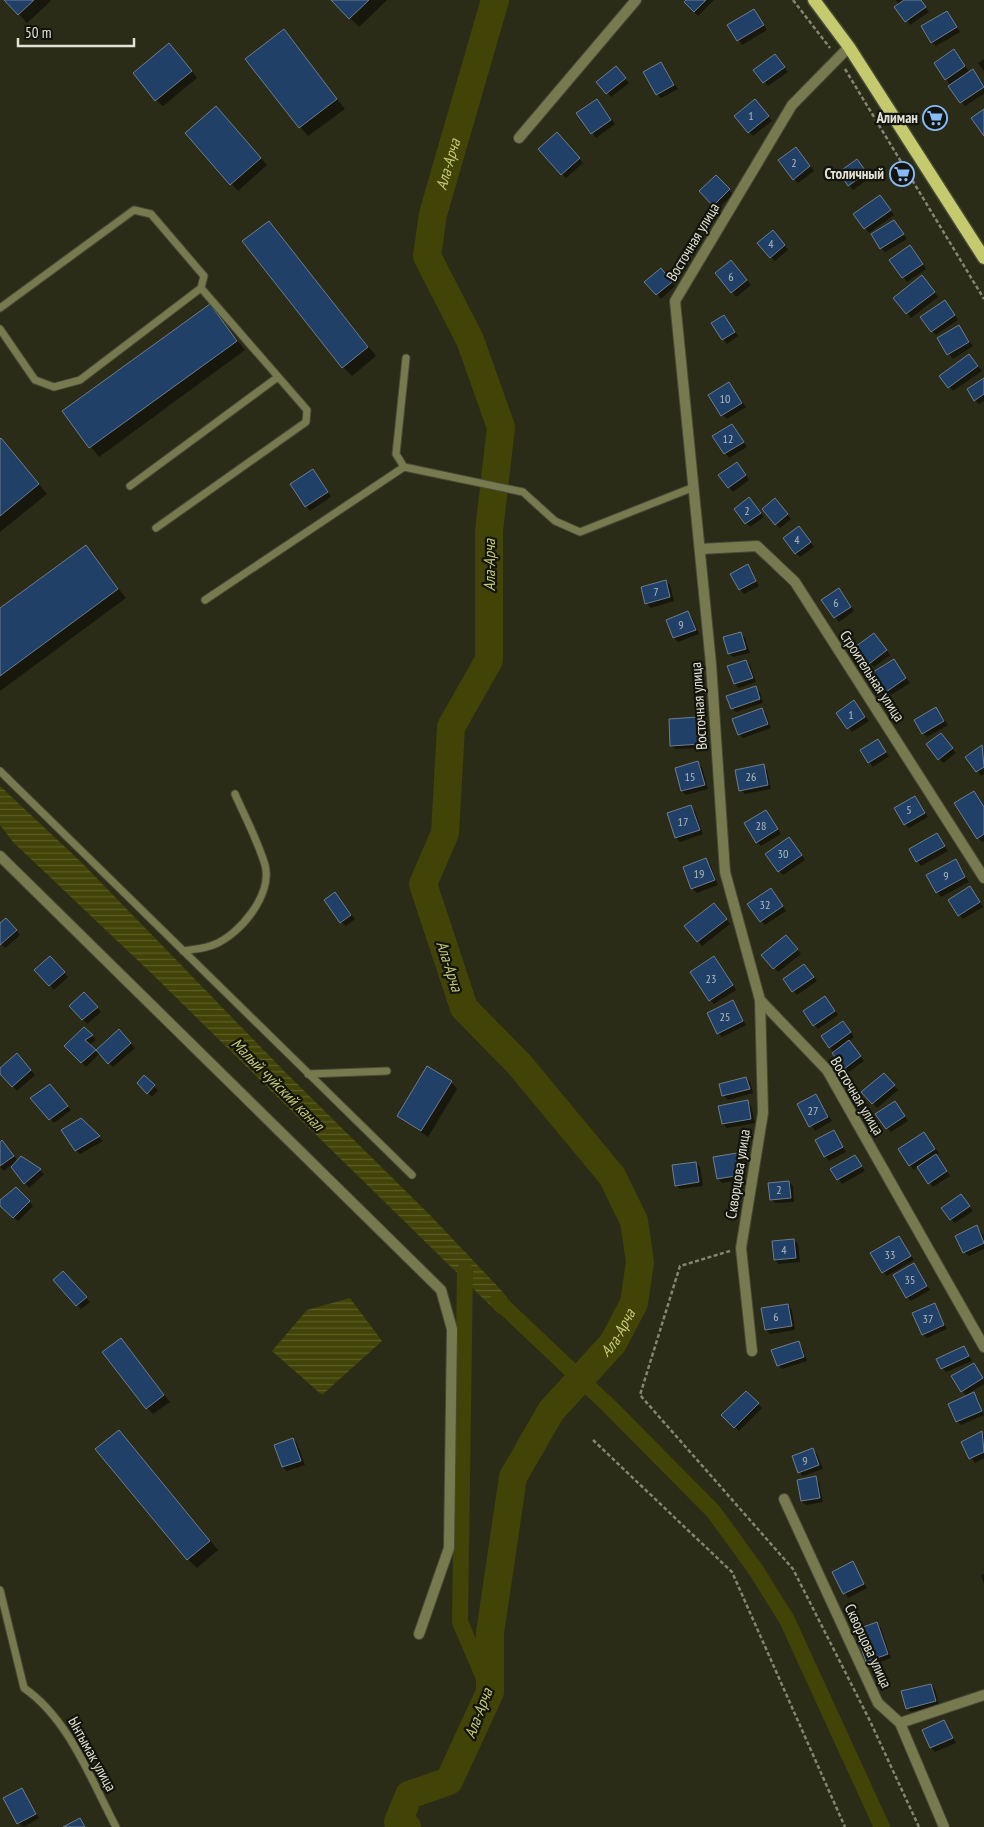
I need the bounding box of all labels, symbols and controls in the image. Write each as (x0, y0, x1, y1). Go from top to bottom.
scale bar (18, 15, 134, 47)
text: 50 m (25, 23, 51, 42)
supermarket icon: Алиман (922, 105, 948, 131)
house number: 1 (748, 108, 754, 123)
place label: Алиман (875, 108, 918, 127)
water label: Ала-Арча (431, 135, 465, 192)
house number: 2 (791, 155, 797, 170)
supermarket icon: Столичный (889, 161, 915, 187)
place label: Столичный (824, 164, 884, 183)
street label: Восточная улица (662, 199, 723, 284)
house number: 4 (768, 236, 774, 251)
house number: 6 (728, 269, 734, 284)
house number: 10 (720, 391, 730, 406)
house number: 12 (723, 431, 733, 446)
house number: 2 (744, 503, 750, 518)
house number: 4 (794, 532, 800, 547)
water label: Ала-Арча (479, 538, 499, 591)
house number: 7 (653, 584, 659, 599)
house number: 6 (833, 595, 839, 610)
house number: 9 (678, 617, 684, 632)
street label: Строительная улица (836, 627, 909, 725)
street label: Восточная улица (686, 661, 711, 751)
house number: 1 (848, 707, 854, 722)
house number: 15 (685, 769, 695, 784)
house number: 26 (746, 769, 756, 784)
house number: 5 (906, 802, 912, 817)
house number: 17 (678, 814, 688, 829)
house number: 28 (756, 818, 766, 833)
house number: 30 (778, 846, 788, 861)
house number: 19 (694, 866, 704, 881)
house number: 9 (943, 868, 949, 883)
house number: 32 (760, 897, 770, 912)
water label: Ала-Арча (432, 938, 468, 995)
house number: 23 (706, 971, 716, 986)
house number: 25 (720, 1009, 730, 1024)
water label: Малый чуйский канал (227, 1033, 330, 1136)
street label: Восточная улица (827, 1053, 888, 1138)
house number: 27 (808, 1103, 818, 1118)
street label: Скворцова улица (721, 1128, 754, 1220)
house number: 2 (776, 1182, 782, 1197)
house number: 4 (781, 1242, 787, 1257)
house number: 33 (885, 1247, 895, 1262)
house number: 35 (905, 1272, 915, 1287)
water label: Ала-Арча (596, 1304, 640, 1361)
house number: 6 (773, 1309, 779, 1324)
house number: 37 (923, 1311, 933, 1326)
house number: 9 (802, 1453, 808, 1468)
street label: Скворцова улица (841, 1601, 896, 1691)
water label: Ала-Арча (459, 1684, 497, 1741)
street label: Ынтымак улица (64, 1713, 121, 1794)

